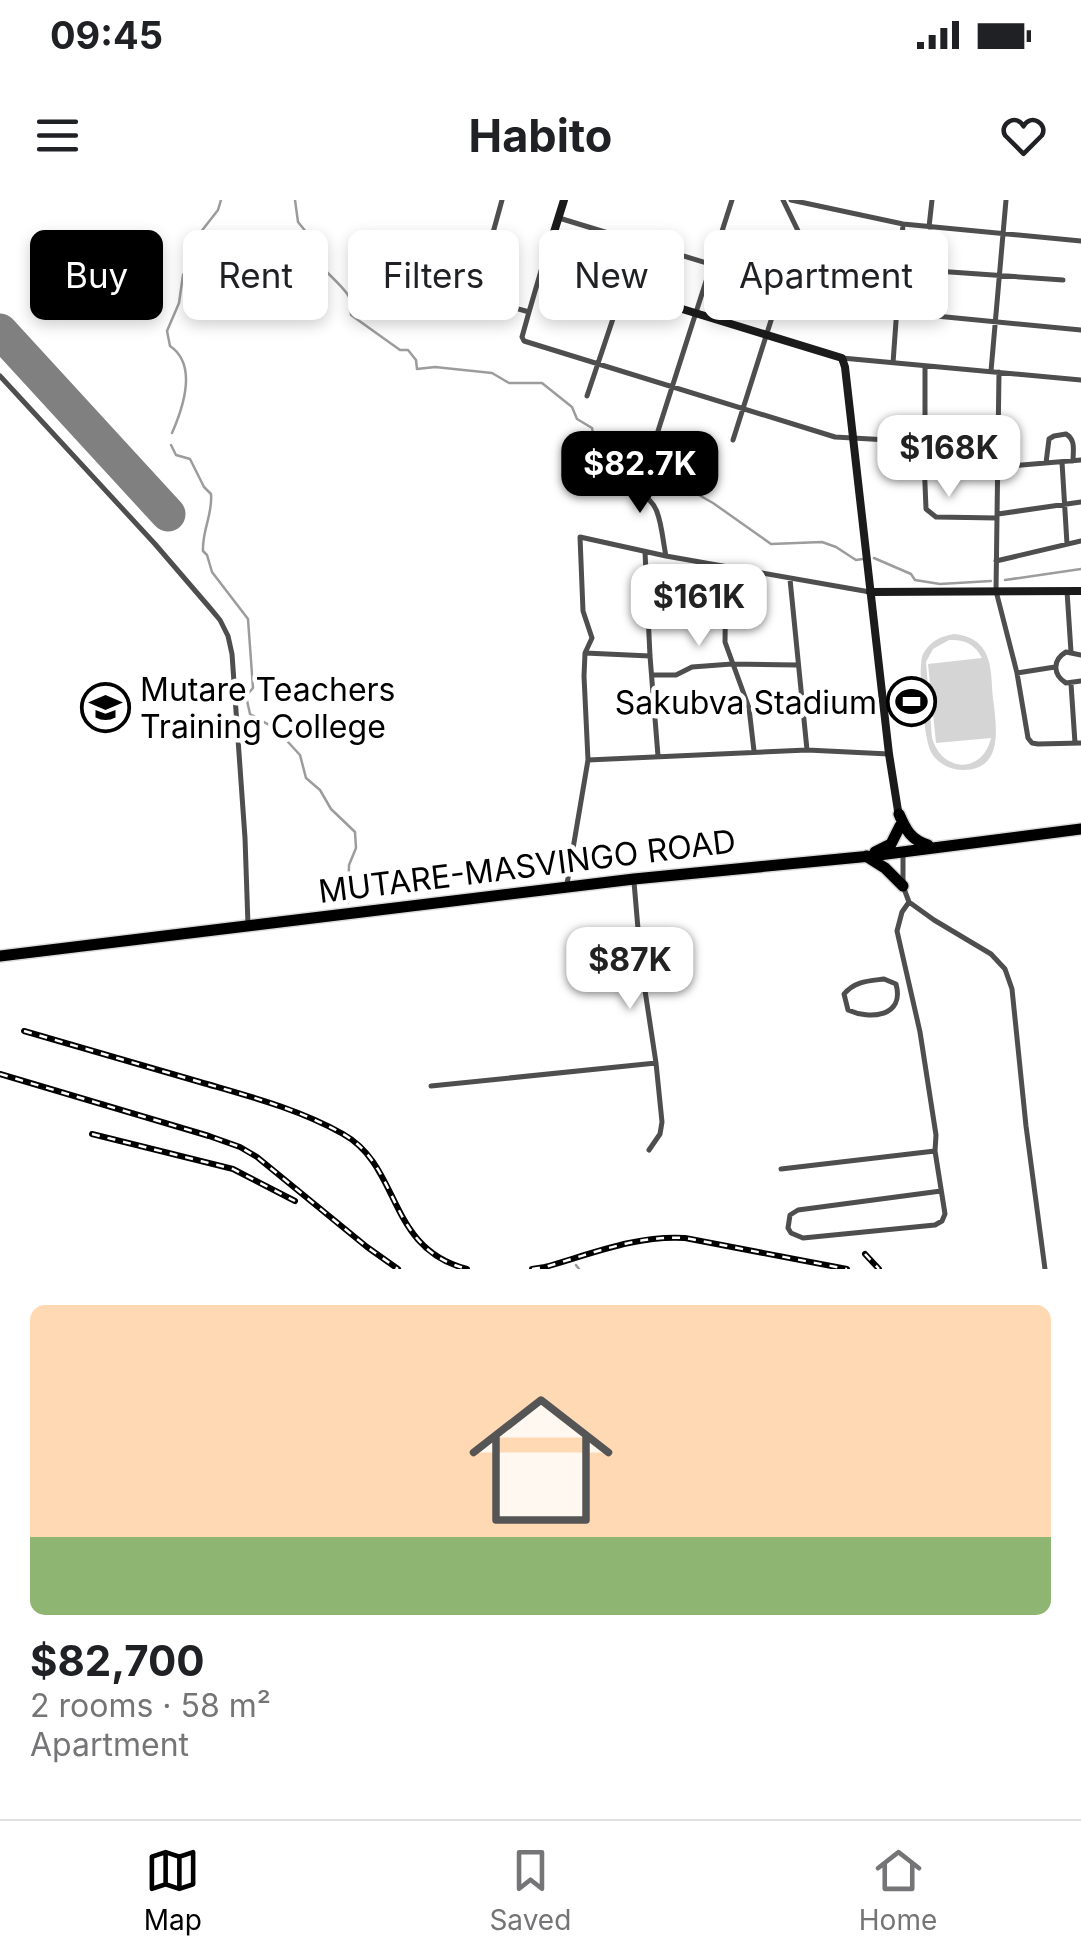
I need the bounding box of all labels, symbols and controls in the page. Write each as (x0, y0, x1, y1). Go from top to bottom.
text: 09:45 (50, 12, 163, 58)
icon: menu (30, 108, 85, 163)
text: Habito (469, 108, 612, 163)
icon: heart (996, 108, 1051, 163)
chip: Buy (30, 230, 163, 320)
chip: Rent (183, 230, 328, 320)
chip: Filters (348, 230, 519, 320)
chip: New (539, 230, 684, 320)
chip: Apartment (704, 230, 948, 320)
pin: $168K (879, 415, 1019, 500)
text: $168K (899, 428, 999, 467)
pin: $82.7K (559, 431, 721, 516)
text: $82.7K (583, 444, 697, 483)
pin: $161K (629, 564, 769, 649)
text: $161K (653, 577, 745, 616)
place label: Mutare Teachers Training College (140, 670, 395, 746)
sports icon: Sakubva Stadium (886, 676, 938, 728)
school or university icon: Mutare Teachers Training College (79, 681, 131, 733)
place label: Sakubva Stadium (615, 683, 877, 722)
street label: MUTARE-MASVINGO ROAD (316, 821, 738, 911)
pin: $87K (571, 927, 689, 1012)
text: $87K (588, 940, 672, 979)
icon: home (451, 1370, 631, 1550)
text: $82,700 (30, 1635, 205, 1686)
text: 2 rooms · 58 m² (30, 1686, 271, 1725)
text: Apartment (30, 1725, 189, 1764)
tab: Map (144, 1843, 202, 1937)
tab: Saved (489, 1843, 571, 1937)
tab: Home (859, 1843, 937, 1937)

